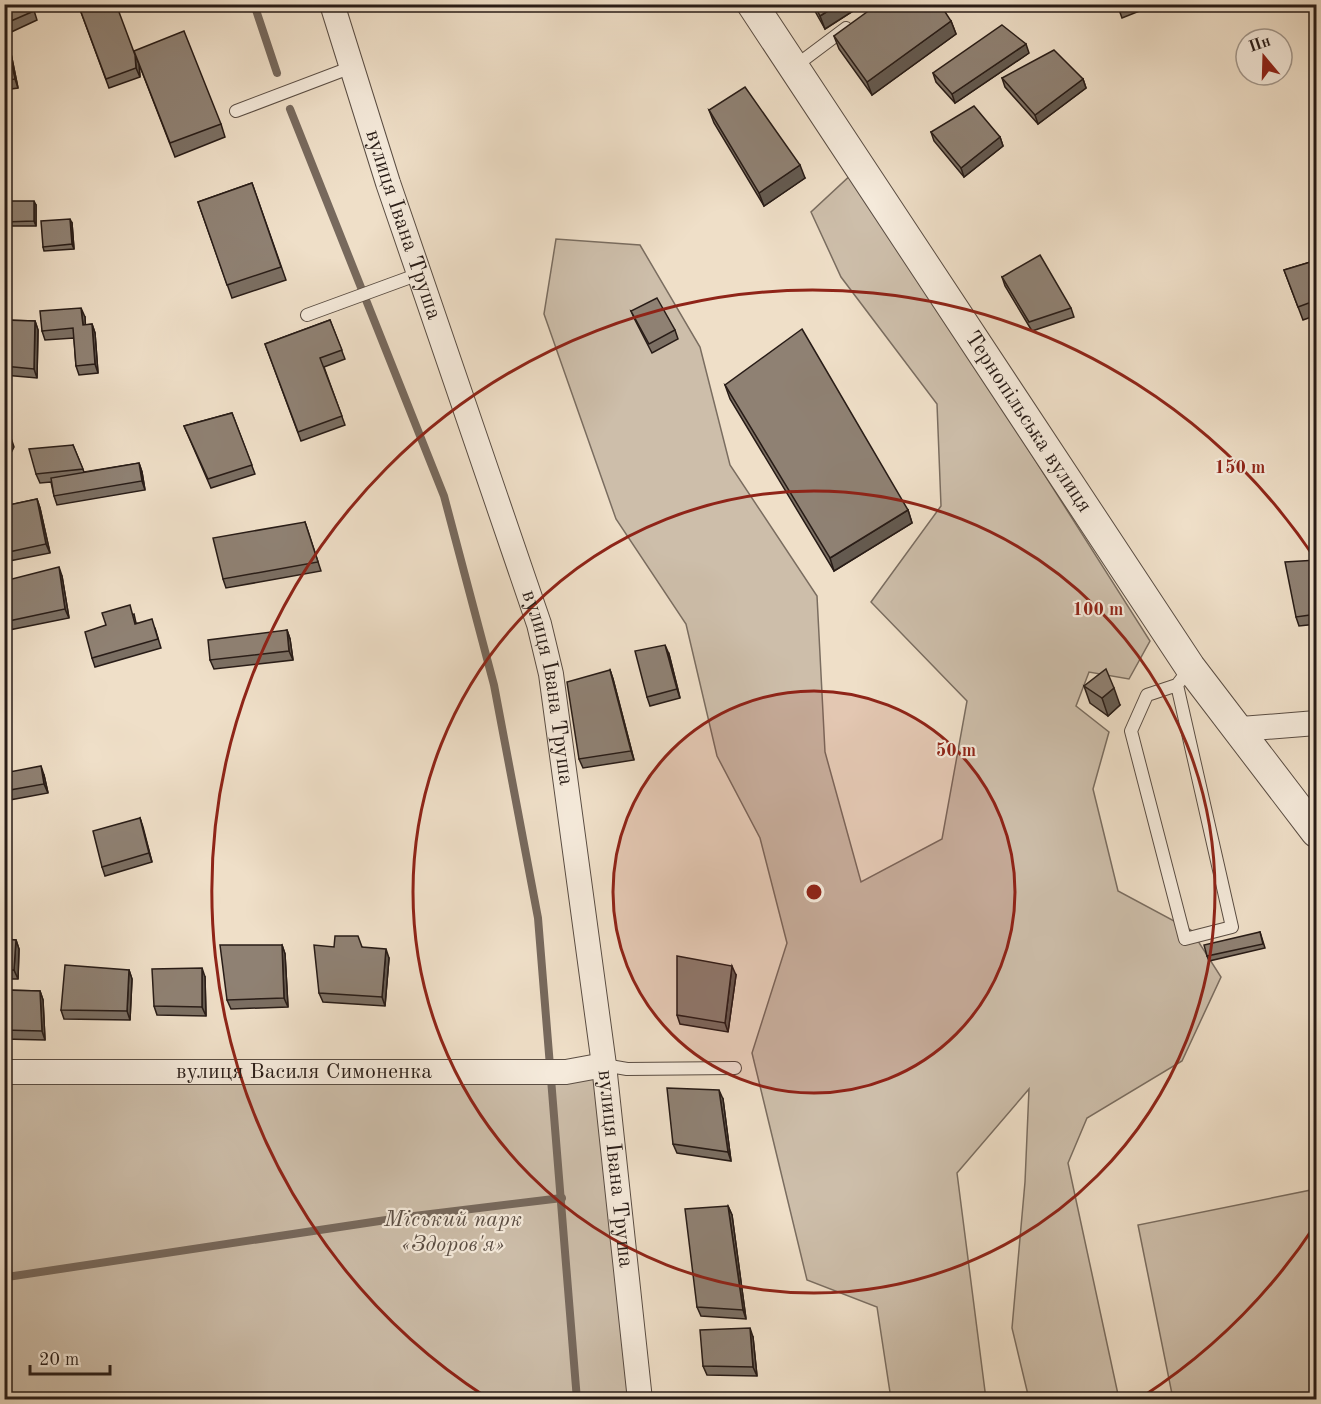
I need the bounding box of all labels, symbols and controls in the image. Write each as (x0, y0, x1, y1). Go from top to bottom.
north arrow (1234, 27, 1294, 87)
text: Пн (1247, 34, 1273, 56)
street label: вулиця Івана Труша (361, 127, 445, 323)
street label: Тернопільська вулиця (960, 327, 1096, 517)
text: 150 m (1215, 459, 1265, 477)
street label: вулиця Івана Труша (517, 587, 577, 787)
text: 100 m (1073, 601, 1123, 619)
text: 50 m (936, 742, 976, 760)
centre of rings (804, 882, 824, 902)
street label: вулиця Василя Симоненка (176, 1061, 432, 1083)
street label: вулиця Івана Труша (594, 1069, 637, 1269)
park label: Міський парк «Здоров'я» (383, 1209, 522, 1256)
scale bar (30, 1338, 110, 1376)
text: 20 m (39, 1351, 79, 1369)

